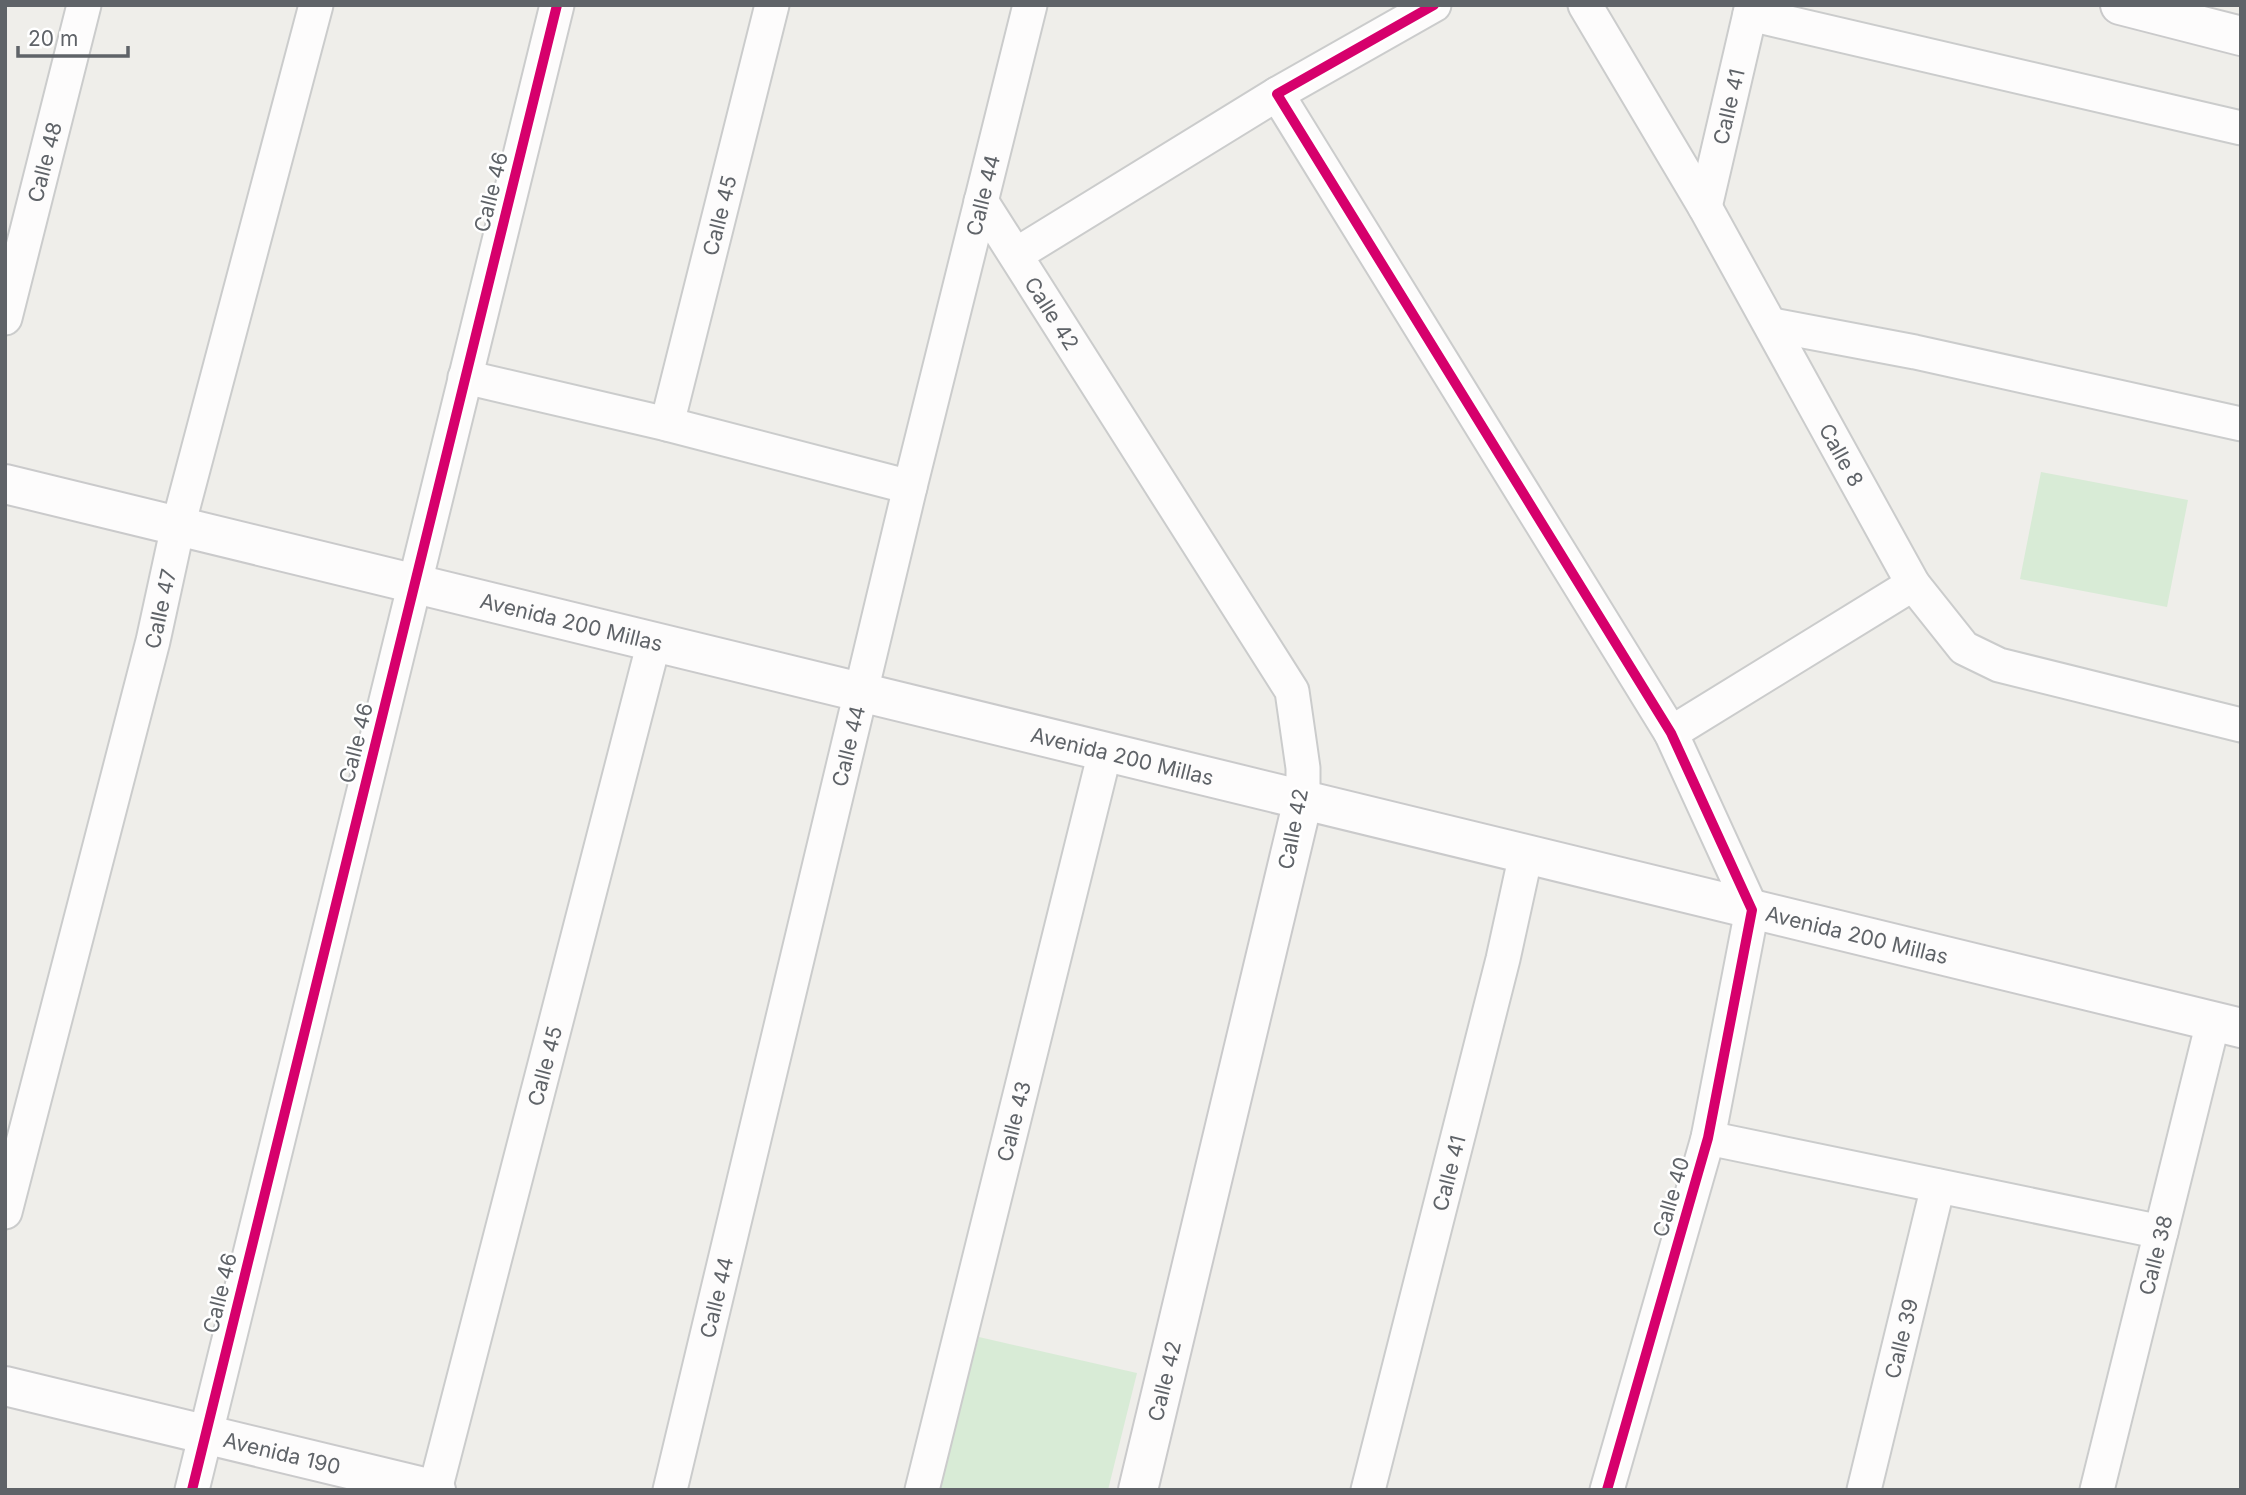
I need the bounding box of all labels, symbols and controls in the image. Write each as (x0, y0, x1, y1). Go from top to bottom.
scale bar (18, 14, 128, 58)
text: 20 m (28, 26, 78, 51)
street label: Calle 41 (1707, 66, 1749, 147)
street label: Calle 48 (22, 119, 67, 205)
street label: Calle 46 (469, 149, 513, 235)
street label: Calle 44 (961, 152, 1005, 238)
street label: Calle 45 (697, 173, 741, 258)
street label: Calle 42 (1020, 272, 1085, 355)
street label: Calle 8 (1814, 419, 1869, 491)
street label: Calle 47 (139, 566, 181, 651)
street label: Avenida 200 Millas (478, 588, 665, 656)
street label: Calle 46 (334, 700, 378, 786)
street label: Calle 44 (826, 703, 870, 789)
street label: Avenida 200 Millas (1029, 722, 1216, 790)
street label: Calle 42 (1273, 786, 1313, 872)
street label: Avenida 200 Millas (1763, 900, 1951, 969)
street label: Calle 45 (522, 1023, 567, 1109)
street label: Calle 43 (991, 1078, 1035, 1164)
street label: Calle 41 (1427, 1133, 1470, 1214)
street label: Calle 40 (1648, 1154, 1694, 1240)
street label: Calle 38 (2133, 1213, 2177, 1298)
street label: Calle 46 (198, 1250, 242, 1336)
street label: Calle 44 (694, 1254, 738, 1341)
street label: Calle 39 (1879, 1296, 1923, 1381)
street label: Calle 42 (1142, 1338, 1186, 1424)
street label: Avenida 190 (221, 1427, 343, 1479)

